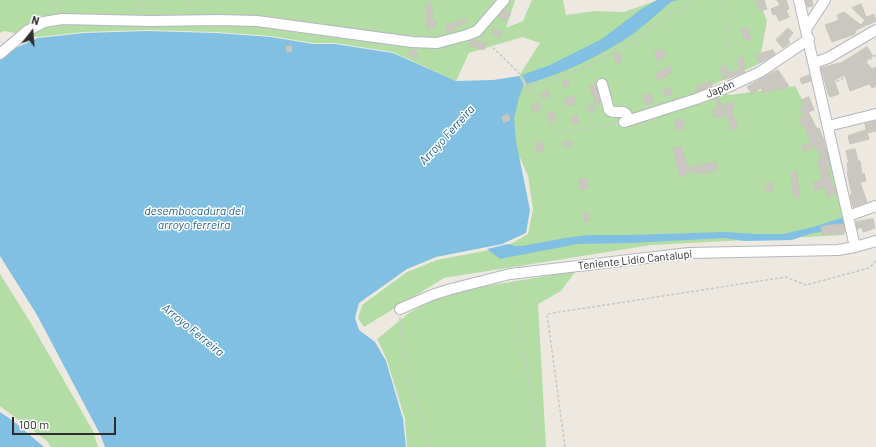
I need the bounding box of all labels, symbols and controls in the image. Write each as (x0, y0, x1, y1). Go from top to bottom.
north arrow (12, 12, 52, 52)
text: N (30, 13, 41, 27)
street label: Japón (704, 77, 736, 101)
water label: Arroyo Ferreira (416, 102, 478, 168)
water label: desembocadura del arroyo ferreira (144, 204, 244, 232)
street label: Teniente Lidio Cantalupi (577, 247, 693, 273)
water label: Arroyo Ferreira (159, 301, 227, 359)
scale bar (14, 409, 118, 435)
text: 100 m (19, 417, 49, 431)

